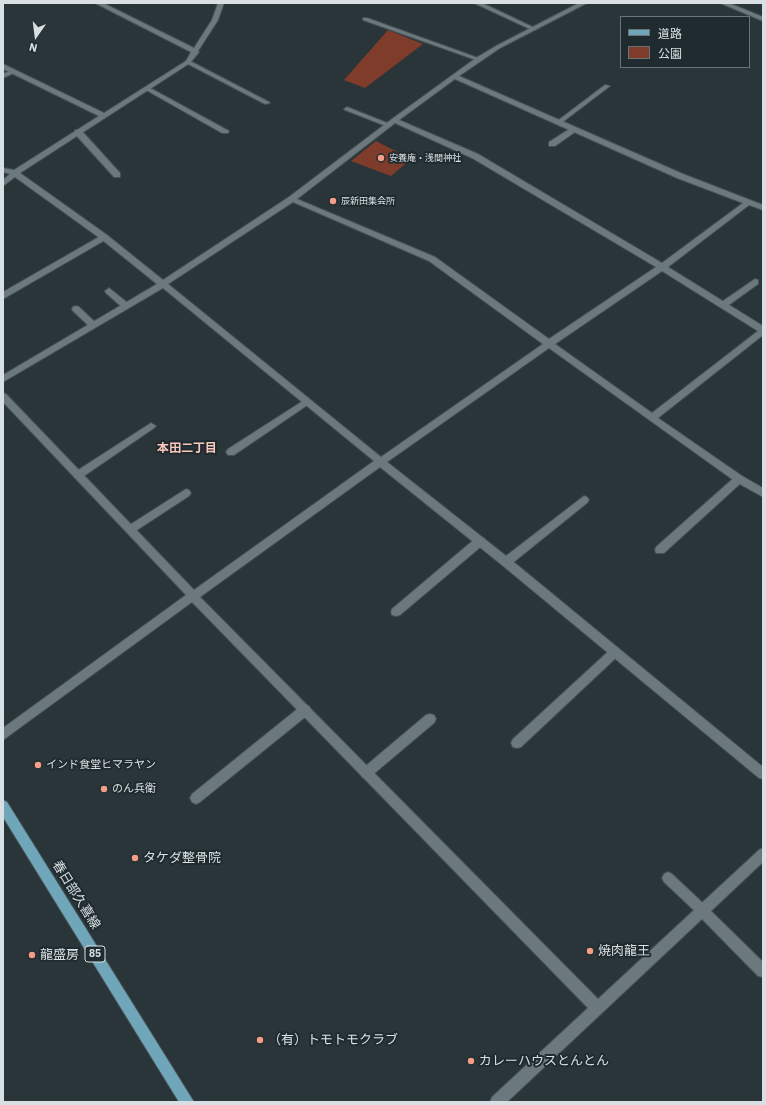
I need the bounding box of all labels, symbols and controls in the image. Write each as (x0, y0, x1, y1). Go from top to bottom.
north arrow (16, 16, 56, 56)
legend (620, 16, 750, 68)
text: 道路 (658, 26, 682, 41)
text: N (28, 40, 39, 55)
text: 公園 (658, 46, 682, 61)
marker: 安養庵・浅間神社 (376, 153, 386, 163)
place label: 安養庵・浅間神社 (389, 153, 461, 163)
marker: 辰新田集会所 (328, 196, 338, 206)
place label: 辰新田集会所 (341, 196, 395, 206)
district label: 本田二丁目 (157, 442, 217, 456)
place label: インド食堂ヒマラヤン (46, 758, 156, 772)
marker: インド食堂ヒマラヤン (33, 760, 43, 770)
place label: のん兵衛 (112, 782, 156, 796)
marker: のん兵衛 (99, 784, 109, 794)
place label: タケダ整骨院 (143, 850, 221, 866)
marker: タケダ整骨院 (130, 853, 140, 863)
street label: 春日部久喜線 (49, 858, 103, 932)
place label: 焼肉龍王 (598, 943, 650, 959)
road number: 85 (85, 946, 105, 962)
marker: 焼肉龍王 (585, 946, 595, 956)
place label: 龍盛房 (40, 947, 79, 963)
marker: 龍盛房 (27, 950, 37, 960)
place label: （有）トモトモクラブ (268, 1032, 398, 1048)
marker: （有）トモトモクラブ (255, 1035, 265, 1045)
place label: カレーハウスとんとん (479, 1053, 609, 1069)
marker: カレーハウスとんとん (466, 1056, 476, 1066)

